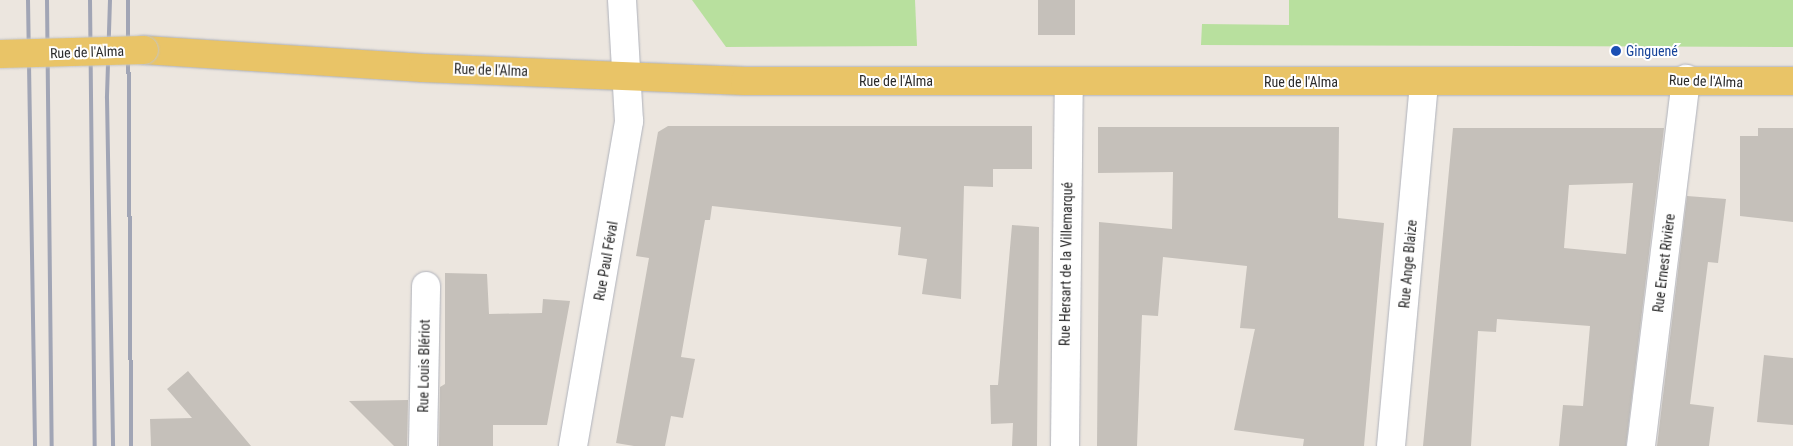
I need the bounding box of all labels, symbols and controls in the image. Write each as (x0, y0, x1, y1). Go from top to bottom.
street label: Rue de l'Alma (50, 42, 124, 62)
place label: Ginguené (1626, 43, 1678, 59)
marker: Ginguené (1610, 45, 1622, 57)
street label: Rue de l'Alma (454, 60, 528, 80)
street label: Rue de l'Alma (1669, 71, 1743, 91)
street label: Rue de l'Alma (859, 73, 933, 89)
street label: Rue de l'Alma (1264, 74, 1338, 90)
street label: Rue Hersart de la Villemarqué (1056, 182, 1076, 346)
street label: Rue Ernest Rivière (1650, 213, 1678, 313)
street label: Rue Ange Blaize (1396, 219, 1420, 309)
street label: Rue Paul Féval (591, 220, 621, 302)
street label: Rue Louis Blériot (415, 319, 433, 413)

